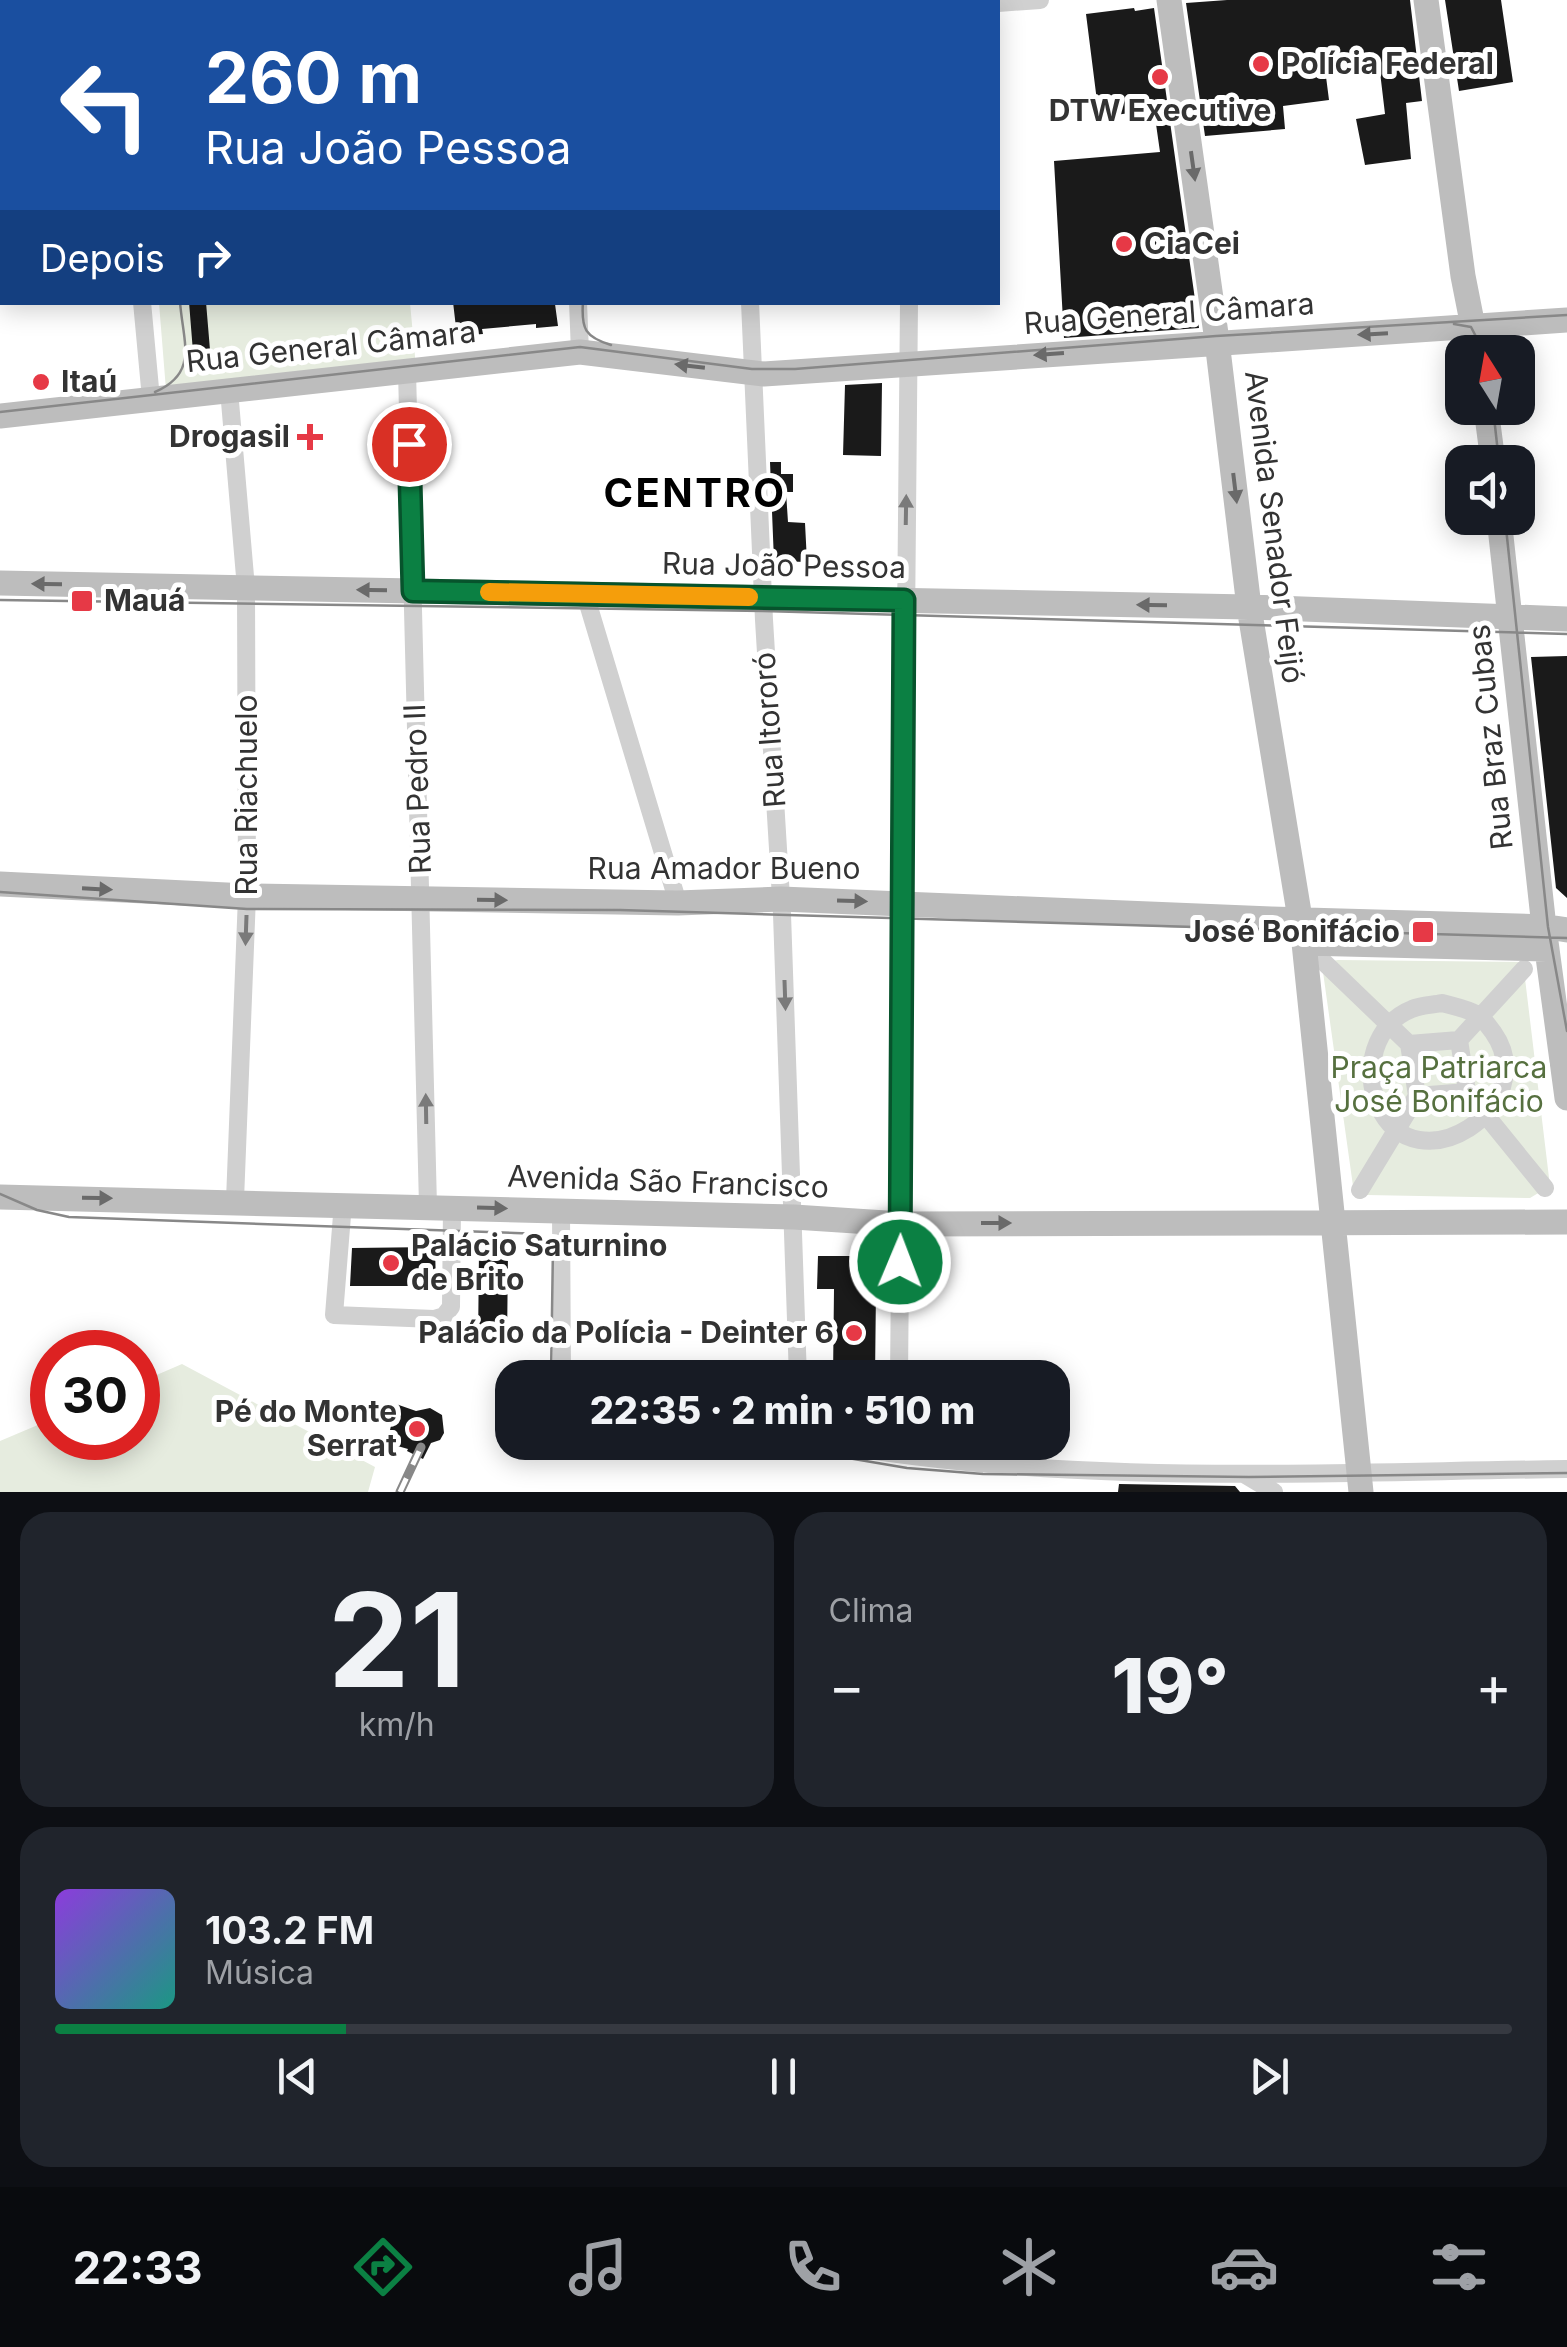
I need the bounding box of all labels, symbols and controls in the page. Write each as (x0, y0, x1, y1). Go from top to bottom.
text: 260 m (205, 35, 422, 120)
icon: left (40, 40, 170, 170)
place label: Polícia Federal (1281, 45, 1494, 81)
marker: Polícia Federal (1250, 53, 1272, 75)
marker: DTW Executive (1149, 66, 1171, 88)
place label: DTW Executive (1049, 92, 1271, 128)
text: Rua João Pessoa (205, 120, 571, 175)
one-way arrow (1185, 151, 1201, 182)
place label: CiaCei (1144, 225, 1240, 261)
icon: right (185, 230, 240, 285)
marker: CiaCei (1113, 233, 1135, 255)
text: Depois (40, 235, 165, 281)
street label: Rua General Câmara (1022, 285, 1315, 341)
street label: Rua General Câmara (184, 313, 478, 379)
one-way arrow (1357, 326, 1389, 342)
north arrow (1445, 335, 1535, 425)
map controls (1445, 335, 1535, 535)
one-way arrow (1033, 347, 1065, 363)
one-way arrow (674, 358, 706, 374)
place label: Itaú (61, 363, 117, 399)
street label: Avenida Senador Feijó (1238, 368, 1312, 685)
marker: Itaú (30, 371, 52, 393)
pin (367, 402, 452, 487)
icon: arrive (382, 417, 437, 472)
place label: Drogasil (169, 418, 290, 454)
marker: Drogasil (299, 426, 321, 448)
button: sound (1445, 445, 1535, 535)
district label: CENTRO (603, 468, 787, 517)
one-way arrow (1227, 473, 1243, 504)
one-way arrow (899, 494, 915, 526)
street label: Rua João Pessoa (662, 545, 906, 585)
one-way arrow (30, 575, 62, 591)
place label: Mauá (104, 582, 185, 618)
one-way arrow (355, 582, 387, 598)
marker: Mauá (69, 588, 95, 614)
one-way arrow (1135, 597, 1167, 613)
street label: Rua Braz Cubas (1460, 623, 1520, 851)
street label: Rua Itororó (746, 651, 792, 809)
street label: Rua Riachuelo (228, 694, 264, 896)
street label: Rua Pedro II (396, 703, 438, 875)
street label: Rua Amador Bueno (588, 850, 860, 886)
one-way arrow (82, 881, 114, 897)
one-way arrow (477, 893, 509, 909)
one-way arrow (837, 894, 869, 910)
place label: José Bonifácio (1184, 913, 1400, 949)
one-way arrow (238, 915, 254, 947)
marker: José Bonifácio (1410, 919, 1436, 945)
one-way arrow (777, 980, 793, 1012)
park label: Praça Patriarca José Bonifácio (1331, 1049, 1547, 1119)
one-way arrow (418, 1092, 434, 1124)
street label: Avenida São Francisco (507, 1157, 829, 1205)
one-way arrow (82, 1190, 114, 1206)
one-way arrow (477, 1201, 509, 1217)
position arrow (848, 1210, 952, 1314)
one-way arrow (981, 1215, 1013, 1231)
place label: Palácio Saturnino de Brito (411, 1227, 667, 1297)
marker: Palácio Saturnino de Brito (380, 1252, 402, 1274)
place label: Palácio da Polícia - Deinter 6 (418, 1314, 834, 1350)
marker: Palácio da Polícia - Deinter 6 (843, 1322, 865, 1344)
speed limit sign: 30 (30, 1330, 160, 1460)
text: 22:35 · 2 min · 510 m (590, 1387, 975, 1433)
place label: Pé do Monte Serrat (215, 1393, 397, 1463)
marker: Pé do Monte Serrat (406, 1418, 428, 1440)
text: 21 (328, 1561, 466, 1718)
text: Clima (829, 1591, 913, 1630)
text: 19° (1112, 1640, 1229, 1731)
text: − (829, 1653, 865, 1719)
text: + (1476, 1653, 1512, 1719)
text: km/h (359, 1705, 435, 1744)
text: 103.2 FM (205, 1907, 374, 1953)
text: Música (205, 1953, 314, 1992)
icon: previous (270, 2049, 325, 2104)
icon: pause (756, 2049, 811, 2104)
icon: next (1242, 2049, 1297, 2104)
icon: directions (348, 2232, 418, 2302)
icon: music (563, 2232, 633, 2302)
icon: phone (778, 2232, 848, 2302)
icon: climate (994, 2232, 1064, 2302)
icon: car (1209, 2232, 1279, 2302)
icon: filters (1424, 2232, 1494, 2302)
text: 22:33 (73, 2240, 202, 2295)

